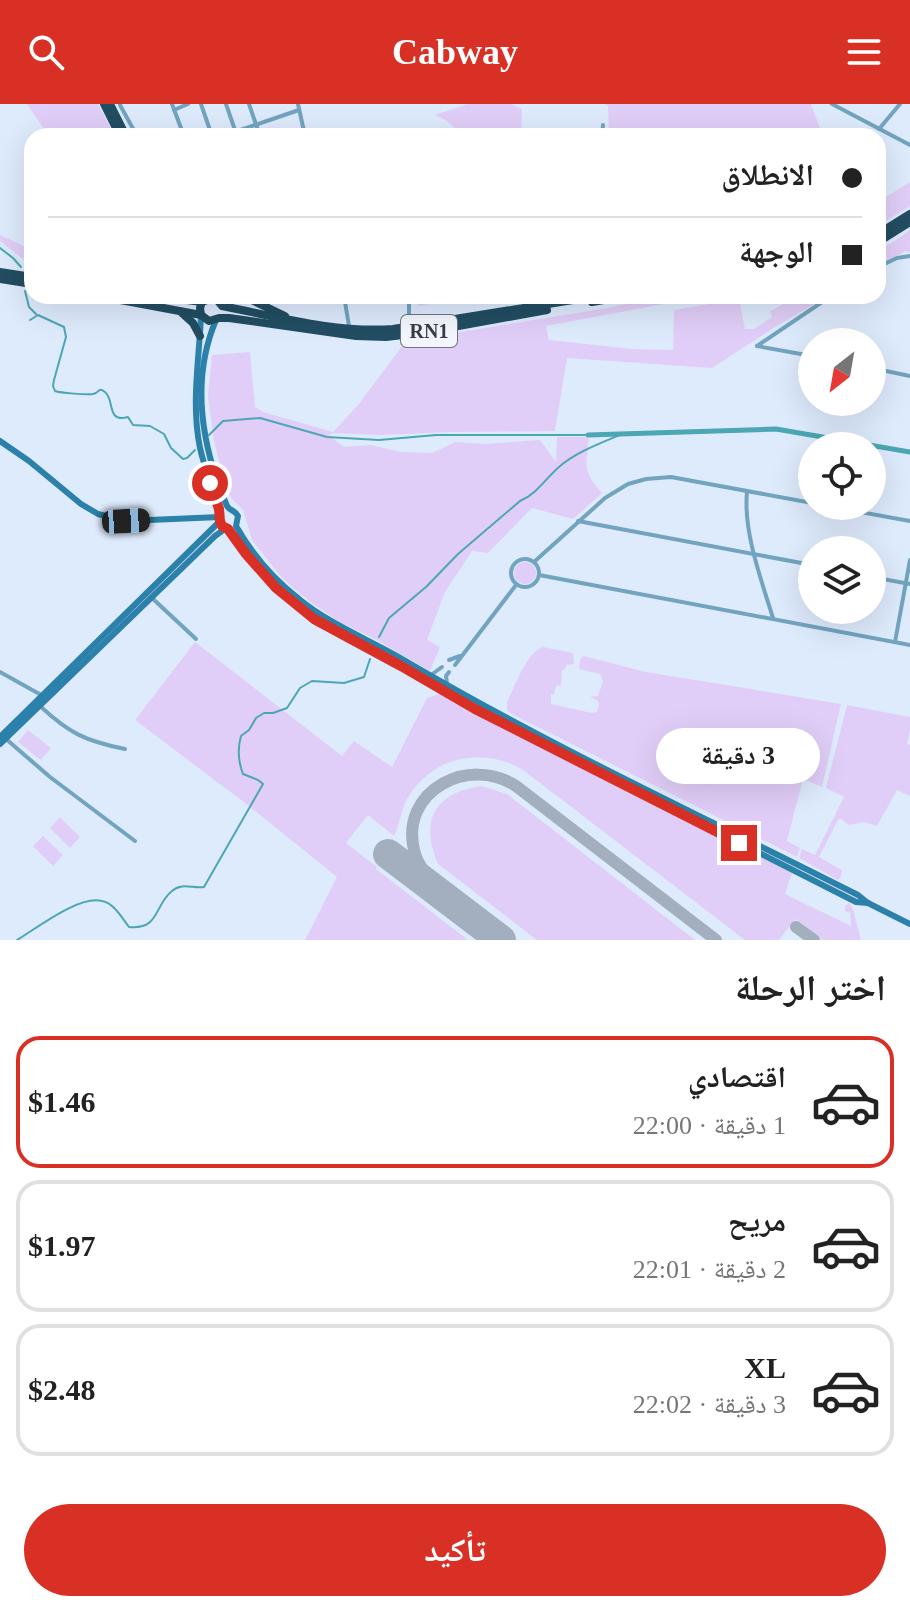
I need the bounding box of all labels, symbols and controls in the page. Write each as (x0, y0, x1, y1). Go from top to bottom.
icon: search (24, 30, 68, 74)
icon: menu (842, 30, 886, 74)
text: Cabway (392, 32, 518, 72)
text: الانطلاق (721, 158, 814, 191)
text: الوجهة (739, 235, 814, 268)
road number: RN1 (401, 315, 457, 347)
north arrow (798, 328, 886, 416)
map controls (798, 328, 886, 624)
button: locate (798, 432, 886, 520)
route start (192, 465, 228, 501)
car (101, 508, 151, 534)
button: layers (798, 536, 886, 624)
callout: 3 دقيقة (657, 727, 821, 783)
text: 3 دقيقة (701, 741, 775, 770)
route end (721, 825, 757, 861)
text: اختر الرحلة (735, 968, 886, 1008)
text: اقتصادي (688, 1060, 786, 1093)
icon: car (810, 1066, 882, 1138)
text: $1.46 (28, 1085, 96, 1118)
text: 1 دقيقة · 22:00 (633, 1111, 786, 1140)
text: مريح (728, 1204, 786, 1237)
icon: car (810, 1210, 882, 1282)
text: $1.97 (28, 1229, 96, 1262)
text: 2 دقيقة · 22:01 (633, 1255, 786, 1284)
text: XL (744, 1351, 786, 1384)
icon: car (810, 1354, 882, 1426)
text: $2.48 (28, 1373, 96, 1406)
text: 3 دقيقة · 22:02 (633, 1390, 786, 1419)
button: تأكيد (24, 1504, 886, 1596)

